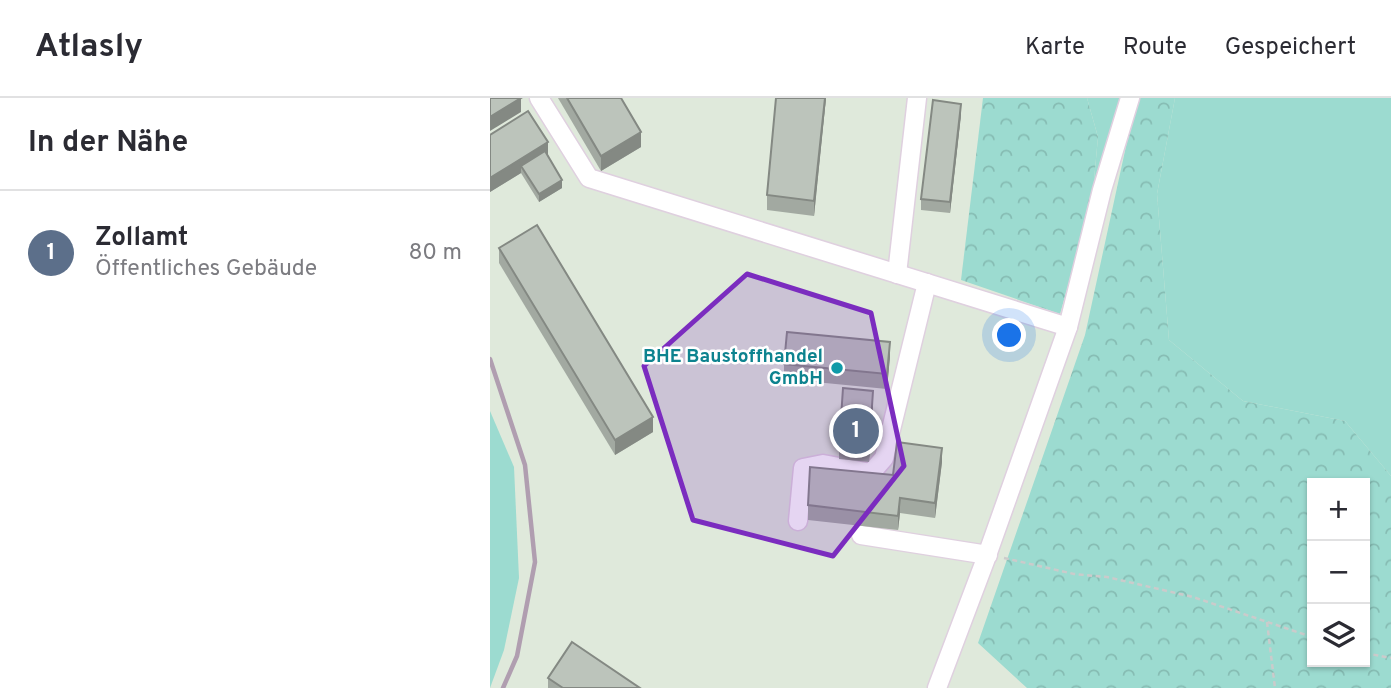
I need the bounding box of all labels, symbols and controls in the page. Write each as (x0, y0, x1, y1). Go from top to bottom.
text: Atlasly (35, 27, 143, 69)
text: Karte (1025, 33, 1085, 63)
text: Route (1123, 33, 1187, 63)
text: Gespeichert (1225, 33, 1356, 63)
text: In der Nähe (28, 125, 188, 162)
text: Zollamt (95, 222, 188, 255)
text: 1 (46, 239, 56, 268)
text: 80 m (409, 239, 462, 268)
text: Öffentliches Gebäude (95, 255, 317, 284)
your location (992, 318, 1026, 352)
place label: BHE Baustoffhandel GmbH (643, 345, 823, 391)
marker: BHE Baustoffhandel GmbH (829, 360, 845, 376)
pin: 1 (833, 405, 879, 457)
map controls (1307, 478, 1370, 667)
button: + (1307, 478, 1370, 541)
button: − (1307, 541, 1370, 604)
button: layers (1307, 604, 1370, 667)

